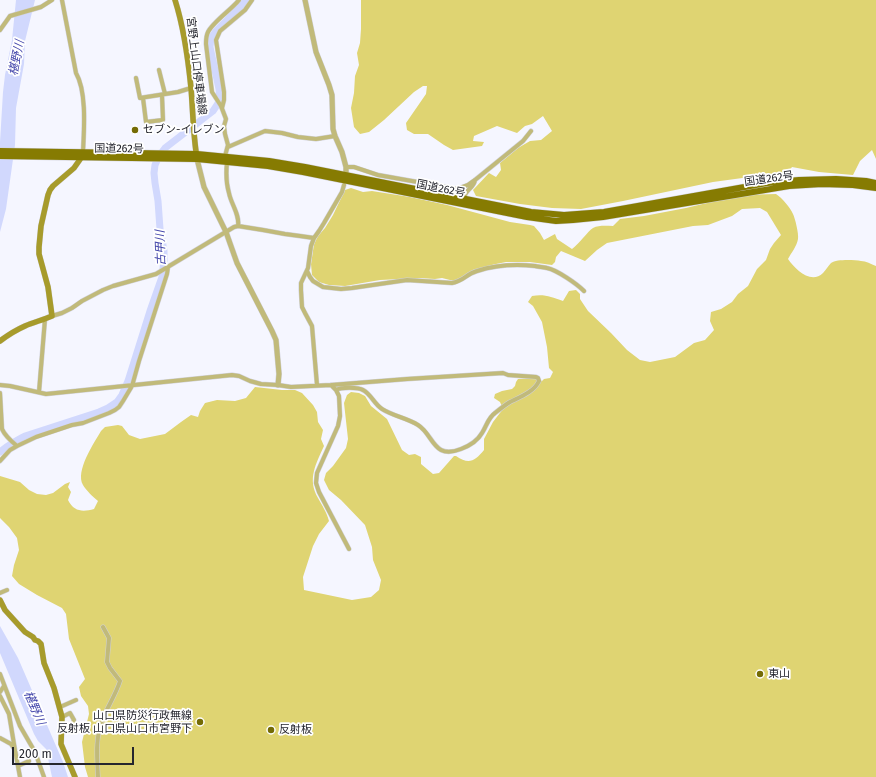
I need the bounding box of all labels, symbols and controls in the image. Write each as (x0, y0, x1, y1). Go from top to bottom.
street label: 宮野上山口停車場線 (183, 16, 209, 116)
water label: 椹野川 (6, 39, 28, 77)
place label: セブン-イレブン (143, 123, 224, 137)
marker: セブン-イレブン (130, 125, 140, 135)
street label: 国道262号 (94, 142, 144, 156)
street label: 国道262号 (744, 169, 794, 189)
street label: 国道262号 (415, 178, 467, 200)
water label: 古甲川 (153, 230, 169, 266)
place label: 東山 (768, 667, 790, 681)
marker: 東山 (755, 669, 765, 679)
water label: 椹野川 (20, 689, 48, 727)
place label: 山口県防災行政無線 反射板 山口県山口市宮野下 (57, 709, 192, 735)
marker: 山口県防災行政無線 反射板 山口県山口市宮野下 (195, 717, 205, 727)
place label: 反射板 (279, 723, 312, 737)
marker: 反射板 (266, 725, 276, 735)
scale bar (14, 739, 136, 765)
text: 200 m (19, 747, 52, 761)

